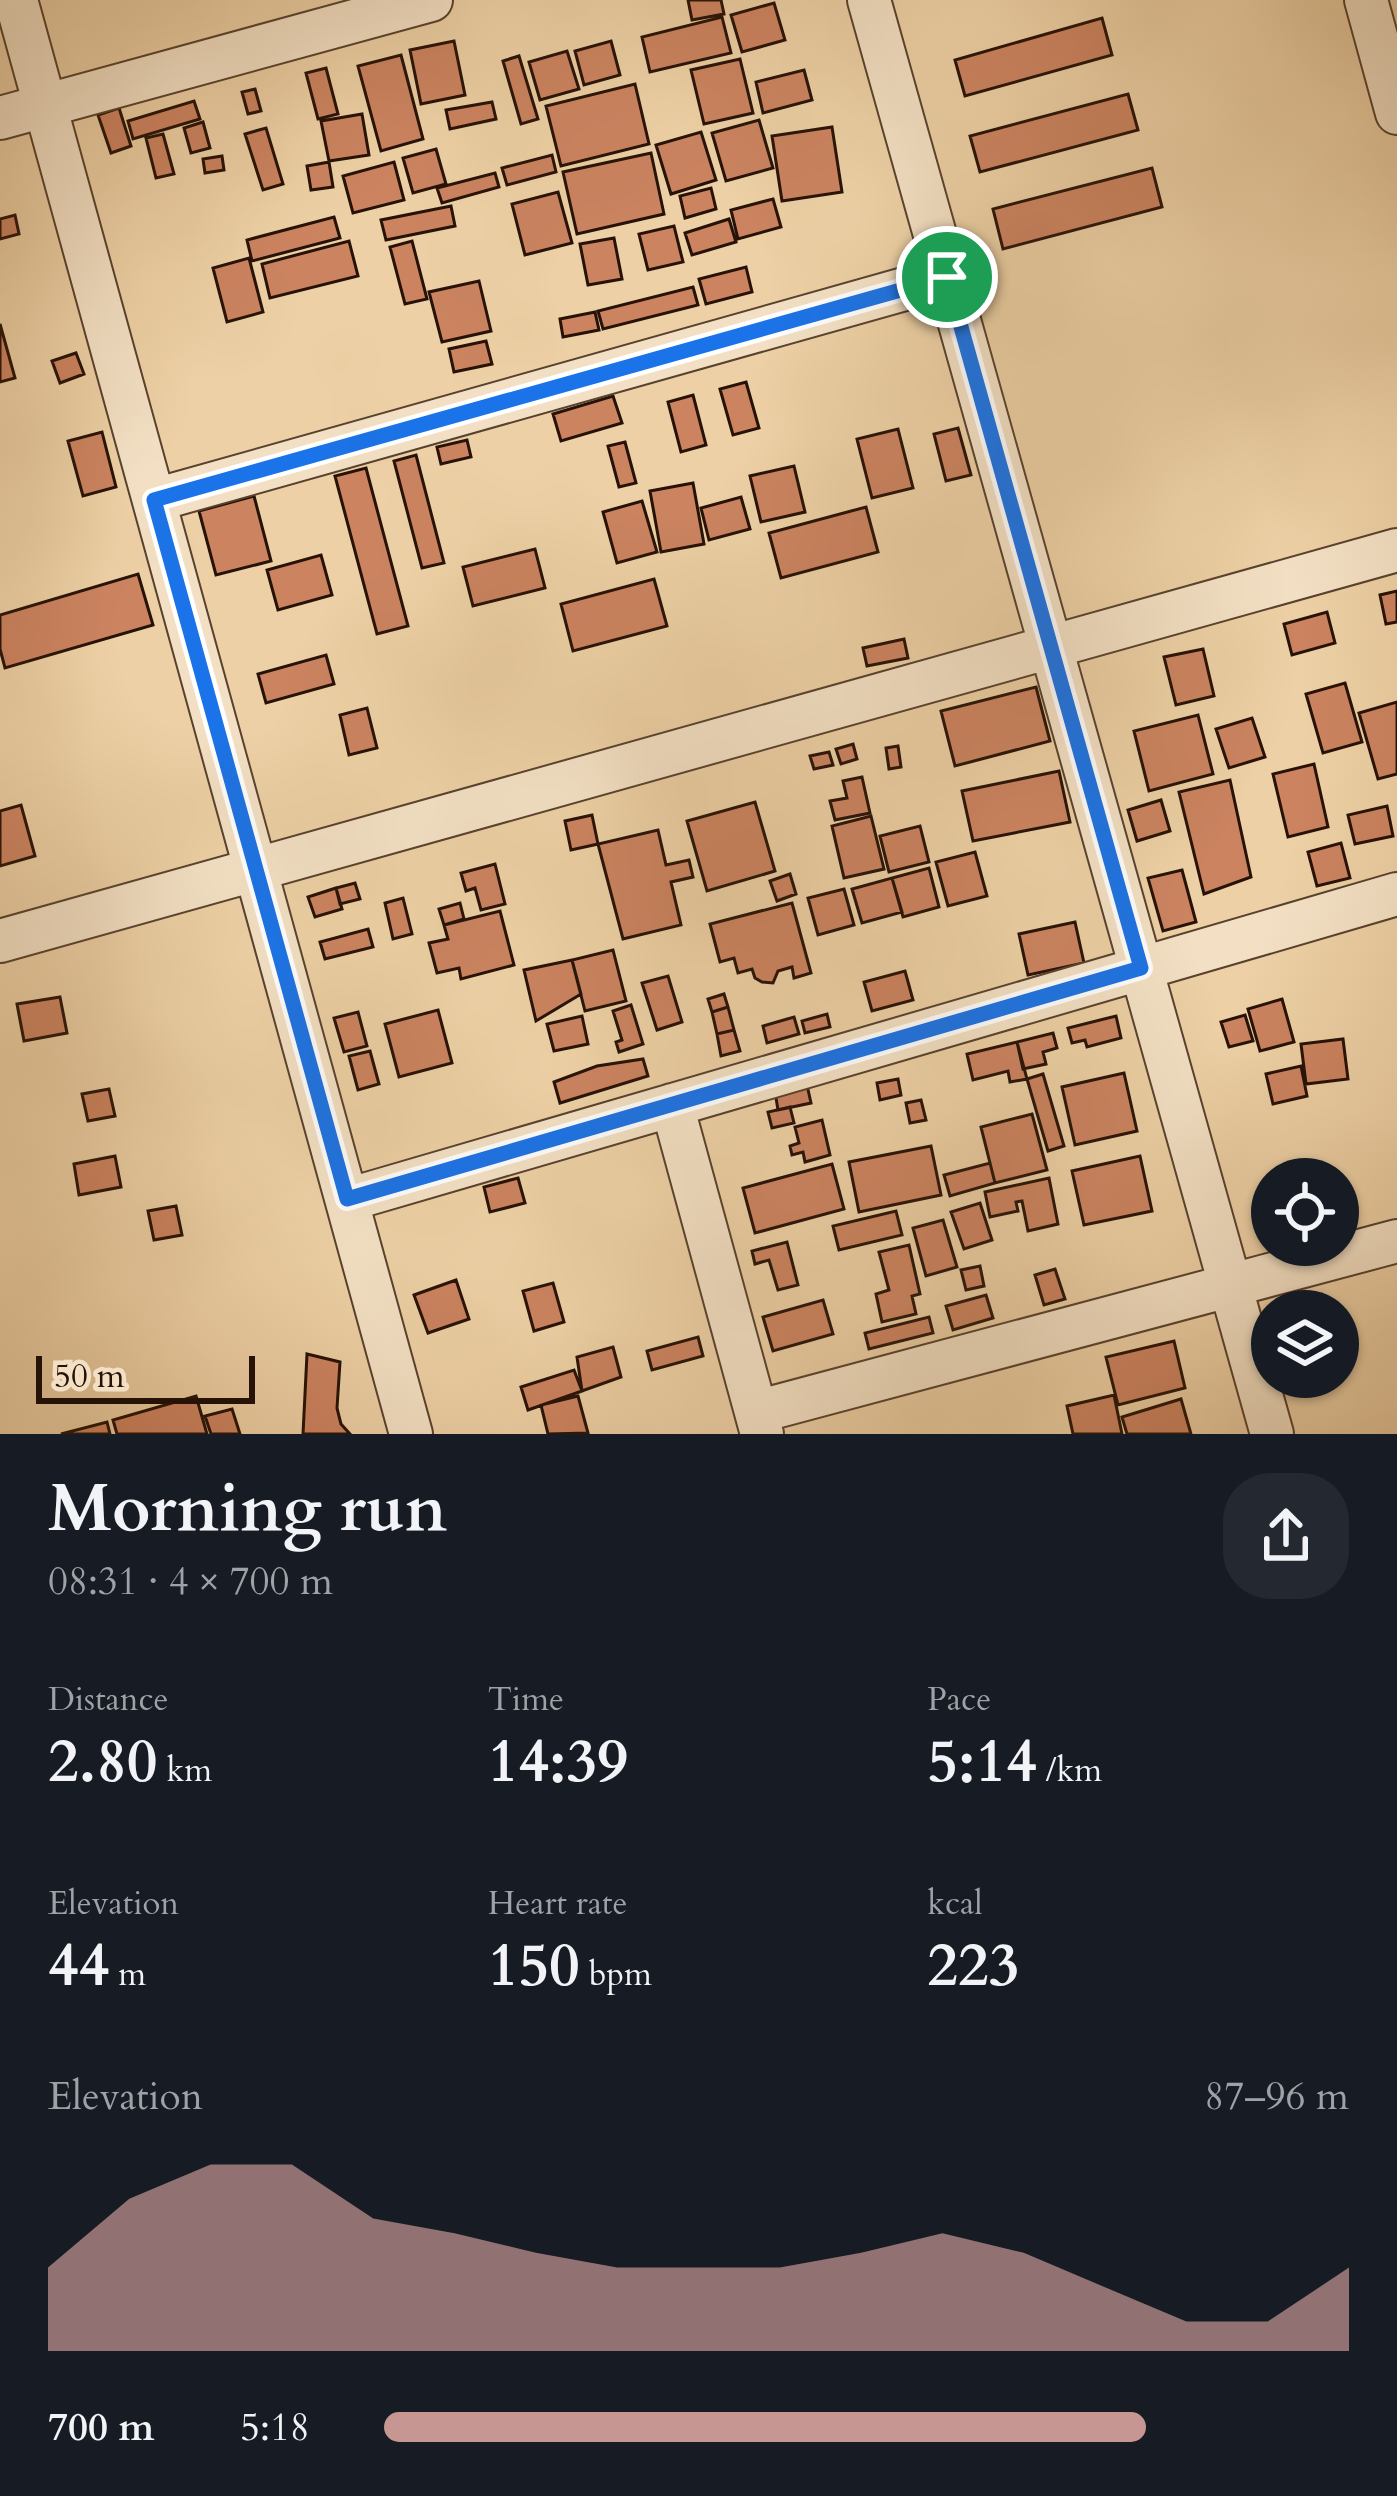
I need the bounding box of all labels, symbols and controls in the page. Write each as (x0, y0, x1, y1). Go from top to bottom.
pin (896, 226, 998, 328)
icon: arrive (914, 244, 980, 310)
map controls (1251, 1158, 1359, 1398)
button: locate (1251, 1158, 1359, 1266)
button: layers (1251, 1290, 1359, 1398)
scale bar (36, 1350, 255, 1403)
text: 50 m (54, 1354, 125, 1399)
text: Morning run (48, 1465, 447, 1554)
button: share (1223, 1473, 1349, 1599)
text: 08:31 · 4 × 700 m (48, 1555, 333, 1608)
text: Distance (48, 1677, 169, 1722)
text: Time (488, 1677, 564, 1722)
text: Pace (927, 1677, 991, 1722)
text: 2.80 (48, 1722, 158, 1803)
text: 14:39 (488, 1722, 628, 1803)
text: 5:14 (927, 1722, 1037, 1803)
text: km (158, 1748, 212, 1793)
text: /km (1037, 1748, 1102, 1793)
text: Elevation (48, 1881, 179, 1926)
text: Heart rate (488, 1881, 628, 1926)
text: kcal (927, 1881, 983, 1926)
text: 44 (48, 1926, 109, 2007)
text: 150 (488, 1926, 580, 2007)
text: 223 (927, 1926, 1020, 2007)
text: m (109, 1952, 146, 1997)
text: bpm (580, 1952, 652, 1997)
text: Elevation (48, 2070, 203, 2123)
text: 87–96 m (1204, 2070, 1349, 2123)
text: 700 m (48, 2401, 154, 2454)
text: 5:18 (240, 2401, 310, 2454)

